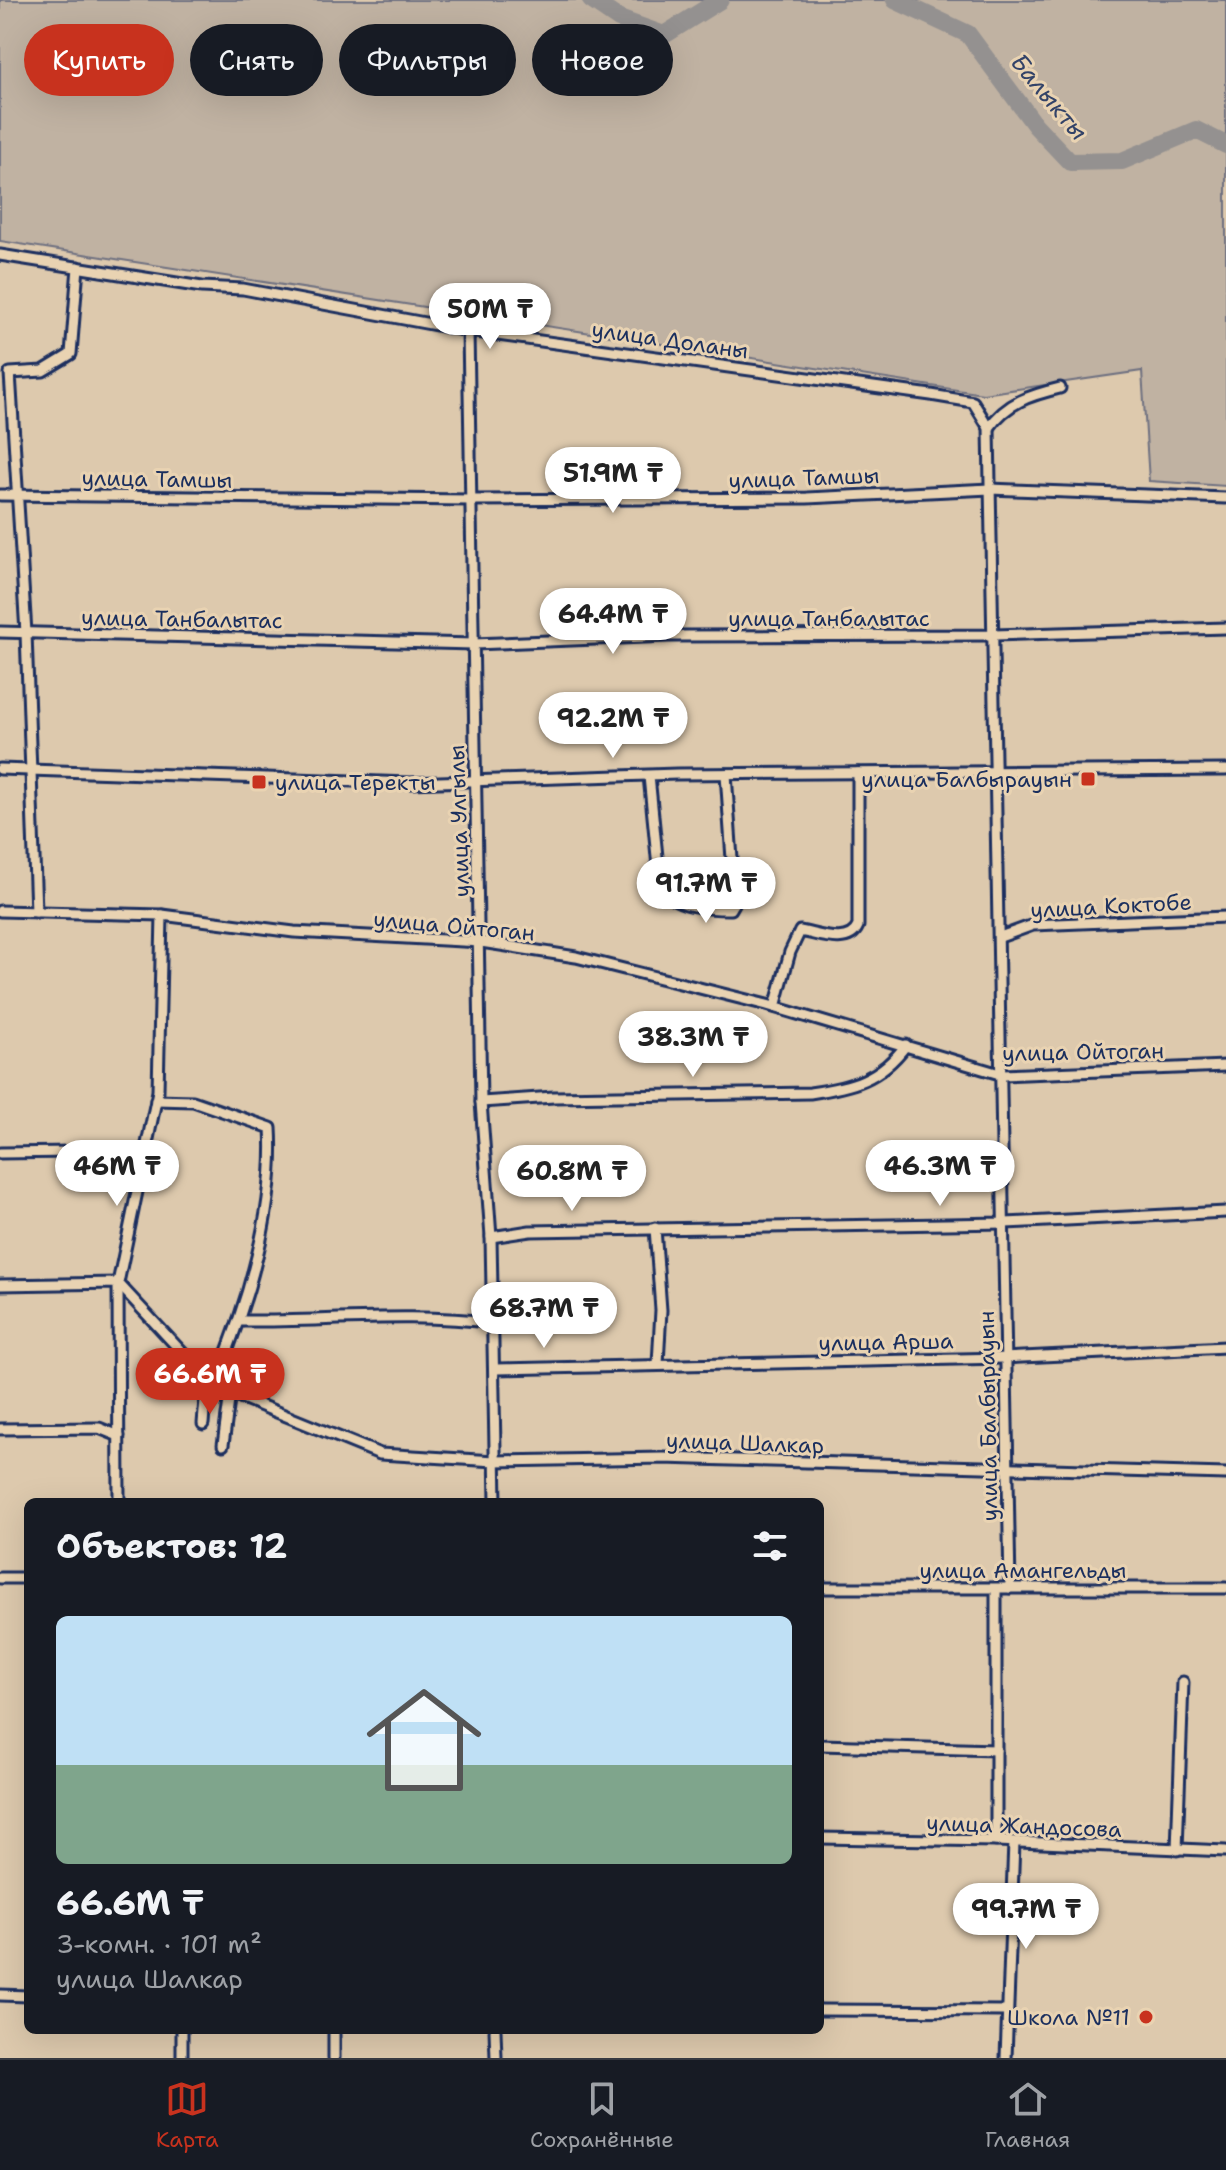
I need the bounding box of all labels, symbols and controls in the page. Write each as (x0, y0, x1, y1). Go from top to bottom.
chip: Купить (24, 24, 174, 96)
chip: Снять (190, 24, 323, 96)
chip: Фильтры (339, 24, 516, 96)
chip: Новое (532, 24, 673, 96)
water label: Балыкты (1003, 47, 1095, 147)
pin: 50M ₸ (434, 283, 546, 351)
text: 50M ₸ (447, 291, 533, 326)
street label: улица Доланы (590, 315, 750, 365)
pin: 51.9M ₸ (539, 447, 687, 515)
text: 51.9M ₸ (563, 455, 663, 490)
street label: улица Тамшы (728, 461, 880, 495)
street label: улица Тамшы (81, 463, 233, 495)
pin: 64.4M ₸ (539, 588, 687, 656)
text: 64.4M ₸ (558, 596, 668, 631)
street label: улица Танбалытас (81, 603, 283, 635)
street label: улица Танбалытас (728, 604, 930, 633)
pin: 92.2M ₸ (539, 692, 687, 760)
text: 92.2M ₸ (557, 700, 669, 735)
street label: улица Улгылы (442, 744, 476, 898)
place label: улица Балбырауын (861, 765, 1072, 794)
place label: улица Теректы (275, 768, 436, 797)
marker: улица Балбырауын (1079, 770, 1097, 788)
marker: улица Теректы (250, 773, 268, 791)
pin: 91.7M ₸ (632, 857, 780, 925)
text: 91.7M ₸ (655, 865, 757, 900)
street label: улица Коктобе (1030, 887, 1192, 925)
street label: улица Ойтоган (372, 904, 536, 948)
pin: 38.3M ₸ (619, 1011, 767, 1079)
text: 38.3M ₸ (637, 1019, 749, 1054)
street label: улица Ойтоган (1002, 1036, 1164, 1068)
pin: 46M ₸ (61, 1140, 173, 1208)
pin: 46.3M ₸ (866, 1140, 1014, 1208)
pin: 60.8M ₸ (498, 1145, 646, 1213)
text: 46M ₸ (73, 1148, 161, 1183)
text: 46.3M ₸ (884, 1148, 996, 1183)
text: 60.8M ₸ (516, 1153, 628, 1188)
pin: 68.7M ₸ (470, 1282, 618, 1350)
text: 68.7M ₸ (489, 1290, 599, 1325)
street label: улица Балбырауын (972, 1310, 1004, 1522)
street label: улица Арша (818, 1326, 954, 1358)
pin: 66.6M ₸ (136, 1348, 284, 1416)
text: 66.6M ₸ (154, 1356, 266, 1391)
street label: улица Шалкар (665, 1426, 825, 1460)
text: Объектов: 12 (56, 1523, 287, 1569)
icon: filters (748, 1524, 792, 1568)
street label: улица Амангельды (919, 1556, 1127, 1585)
icon: home (352, 1668, 496, 1812)
street label: улица Жандосова (926, 1808, 1122, 1844)
text: 66.6M ₸ (56, 1880, 204, 1926)
pin: 99.7M ₸ (952, 1883, 1100, 1951)
text: 99.7M ₸ (971, 1891, 1081, 1926)
text: 3-комн. · 101 m² (56, 1926, 262, 1961)
text: улица Шалкар (56, 1961, 243, 1996)
place label: Школа №11 (1007, 2003, 1130, 2032)
marker: Школа №11 (1137, 2008, 1155, 2026)
tab: Карта (156, 2077, 219, 2154)
tab: Сохранённые (530, 2077, 674, 2154)
tab: Главная (985, 2077, 1070, 2154)

